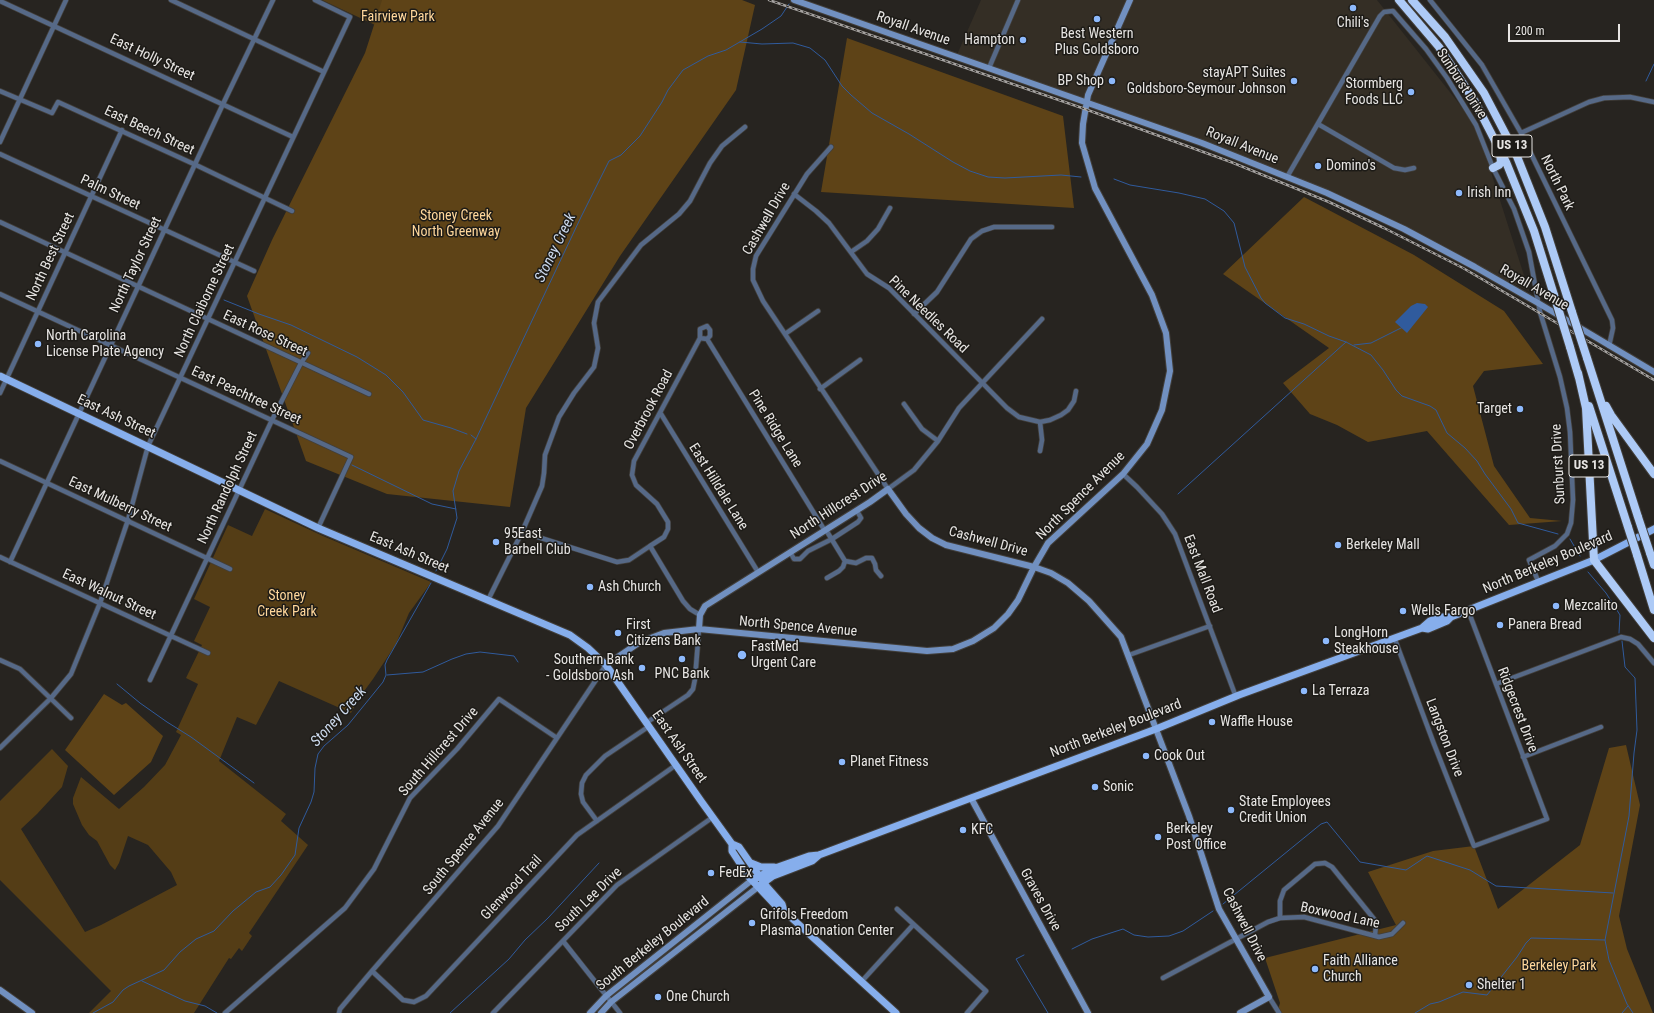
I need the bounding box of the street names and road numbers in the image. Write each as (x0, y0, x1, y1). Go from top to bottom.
street label: Royall Avenue (874, 9, 952, 49)
street label: East Holly Street (107, 31, 197, 85)
street label: Sunburst Drive (1432, 46, 1490, 122)
street label: East Beech Street (101, 103, 197, 159)
street label: Royall Avenue (1203, 124, 1281, 168)
road number: US 13 (1492, 135, 1532, 157)
street label: North Park (1536, 153, 1578, 213)
street label: Palm Street (77, 172, 143, 214)
street label: Cashwell Drive (739, 180, 795, 258)
street label: North Best Street (23, 210, 79, 304)
street label: North Taylor Street (106, 214, 166, 316)
street label: North Claiborne Street (171, 242, 239, 360)
street label: Royall Avenue (1497, 262, 1571, 314)
street label: Pine Needles Road (885, 273, 971, 357)
street label: East Rose Street (220, 307, 310, 361)
street label: East Peachtree Street (189, 363, 303, 429)
street label: Overbrook Road (621, 367, 677, 453)
street label: Pine Ridge Lane (744, 387, 806, 471)
street label: East Ash Street (74, 392, 158, 442)
street label: Sunburst Drive (1549, 423, 1569, 505)
street label: North Randolph Street (195, 429, 261, 547)
street label: East Hilldale Lane (685, 441, 751, 533)
street label: North Spence Avenue (1033, 448, 1129, 544)
road number: US 13 (1569, 455, 1609, 477)
street label: North Hillcrest Drive (788, 469, 890, 543)
street label: East Mulberry Street (66, 474, 174, 536)
street label: Cashwell Drive (947, 523, 1029, 561)
street label: North Berkeley Boulevard (1481, 528, 1615, 598)
street label: East Ash Street (367, 529, 451, 577)
street label: East Mall Road (1179, 533, 1225, 615)
street label: East Walnut Street (59, 566, 159, 624)
street label: North Spence Avenue (738, 613, 858, 641)
street label: Ridgecrest Drive (1493, 665, 1541, 755)
street label: North Berkeley Boulevard (1048, 696, 1184, 762)
street label: Langston Drive (1421, 697, 1467, 779)
street label: South Hillcrest Drive (396, 704, 482, 800)
street label: East Ash Street (648, 708, 710, 786)
street label: South Spence Avenue (420, 795, 508, 899)
street label: Glenwood Trail (478, 852, 546, 924)
street label: South Lee Drive (552, 864, 626, 936)
street label: Graves Drive (1016, 866, 1064, 934)
street label: Cashwell Drive (1218, 885, 1270, 965)
street label: South Berkeley Boulevard (593, 893, 713, 995)
street label: Boxwood Lane (1299, 899, 1381, 933)

